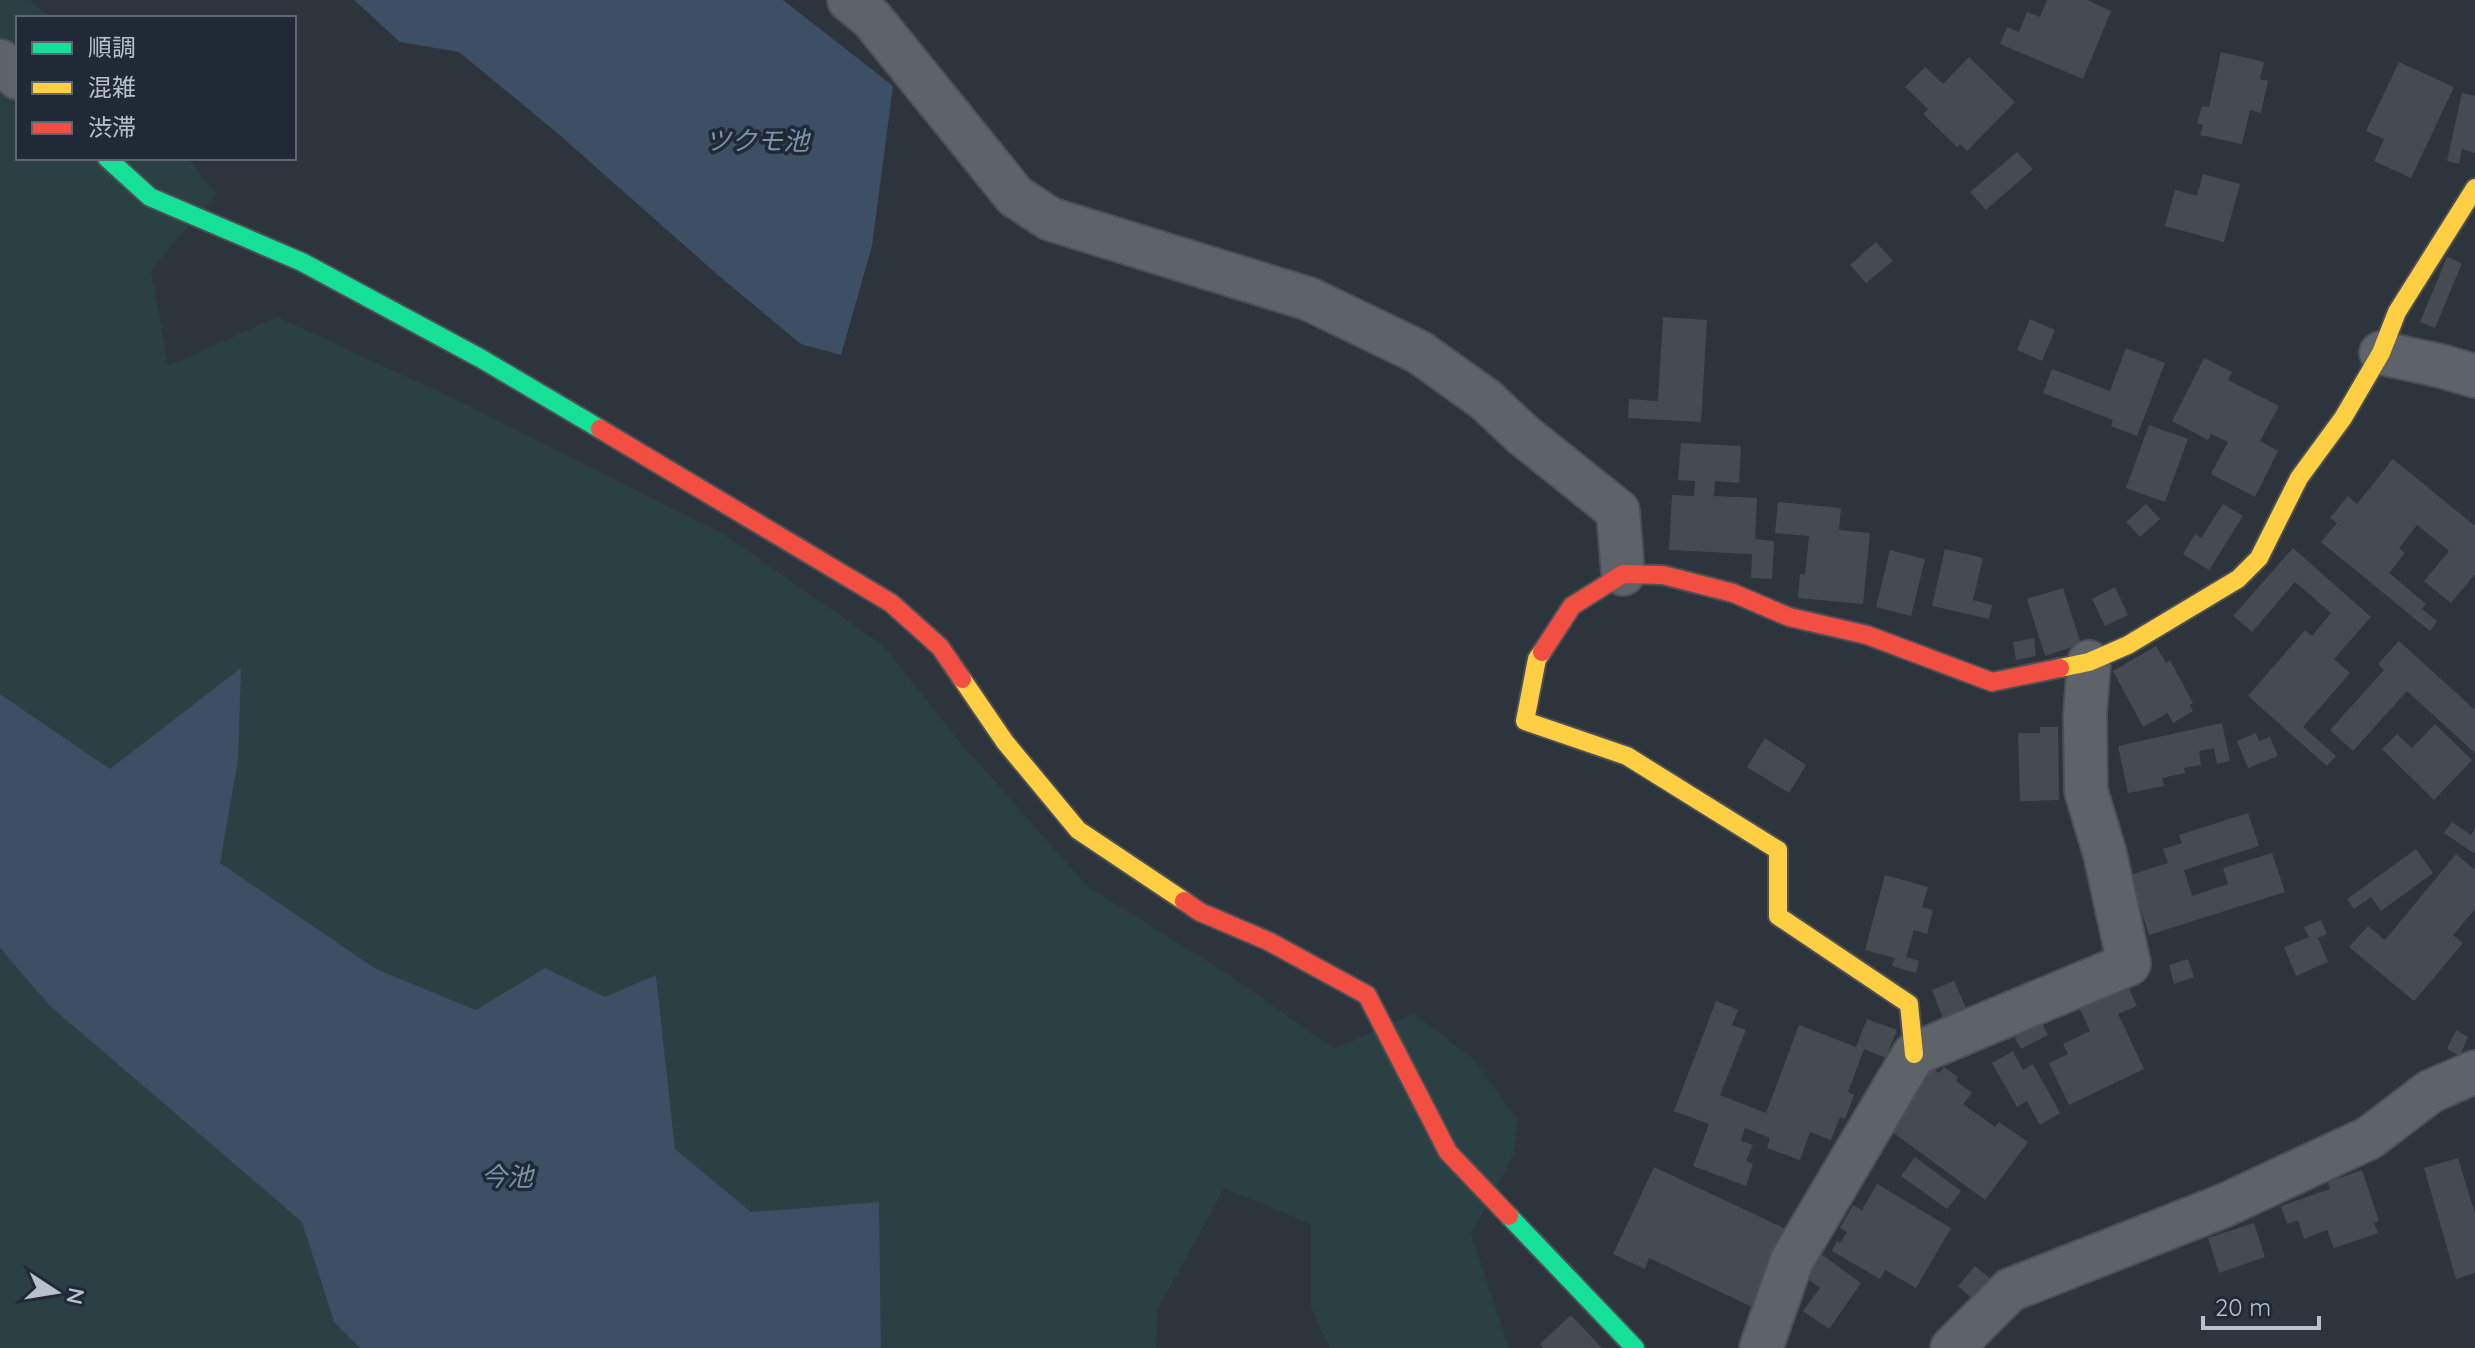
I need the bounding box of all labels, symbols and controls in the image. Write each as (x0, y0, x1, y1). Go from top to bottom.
legend (16, 16, 296, 160)
text: 順調 (88, 32, 136, 62)
text: 混雑 (88, 72, 136, 102)
text: 渋滞 (88, 112, 136, 142)
water label: ツクモ池 (705, 124, 812, 157)
water label: 今池 (481, 1160, 536, 1193)
north arrow (16, 1252, 96, 1332)
scale bar (2203, 1280, 2319, 1330)
text: N (60, 1285, 91, 1307)
text: 20 m (2215, 1292, 2271, 1322)

